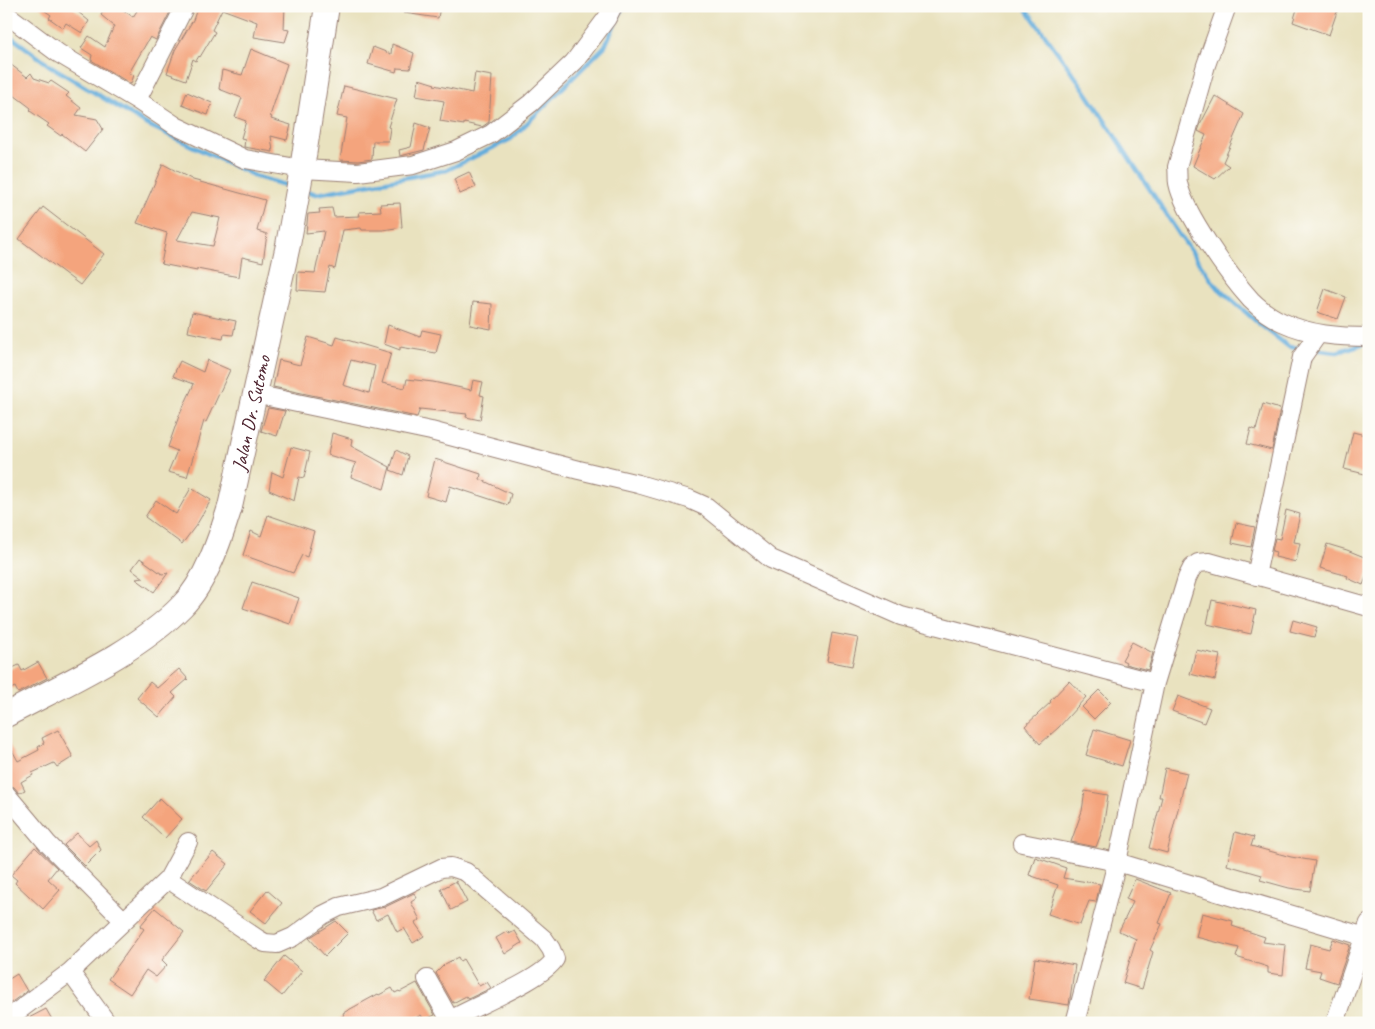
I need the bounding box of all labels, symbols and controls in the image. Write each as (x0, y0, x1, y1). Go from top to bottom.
street label: Jalan Dr. Sutomo (226, 352, 276, 474)

